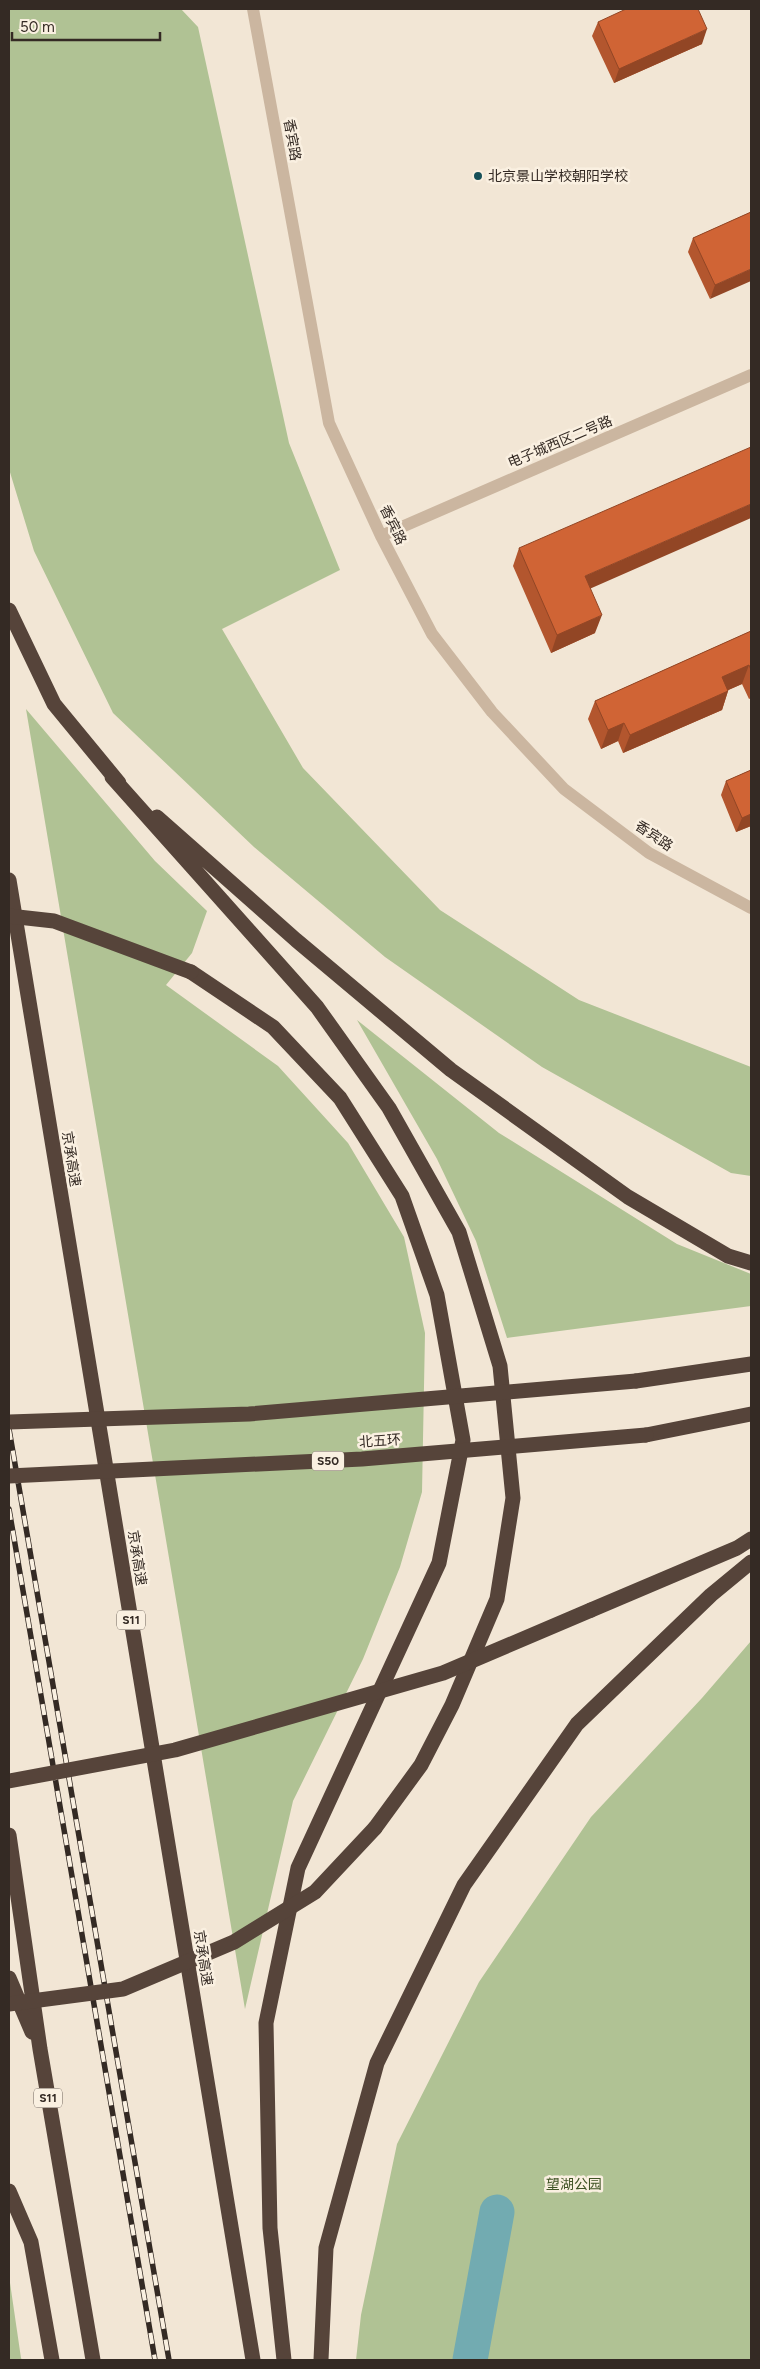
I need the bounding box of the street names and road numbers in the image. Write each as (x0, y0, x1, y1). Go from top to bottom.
street label: 香宾路 (280, 118, 304, 162)
street label: 电子城西区二号路 (505, 412, 615, 472)
street label: 香宾路 (376, 502, 410, 548)
street label: 香宾路 (632, 817, 676, 855)
street label: 京承高速 (58, 1130, 84, 1188)
street label: 北五环 (358, 1431, 402, 1451)
road number: S50 (312, 1452, 344, 1470)
street label: 京承高速 (124, 1529, 150, 1587)
road number: S11 (117, 1610, 145, 1630)
street label: 京承高速 (190, 1929, 216, 1987)
road number: S11 (34, 2088, 62, 2108)

